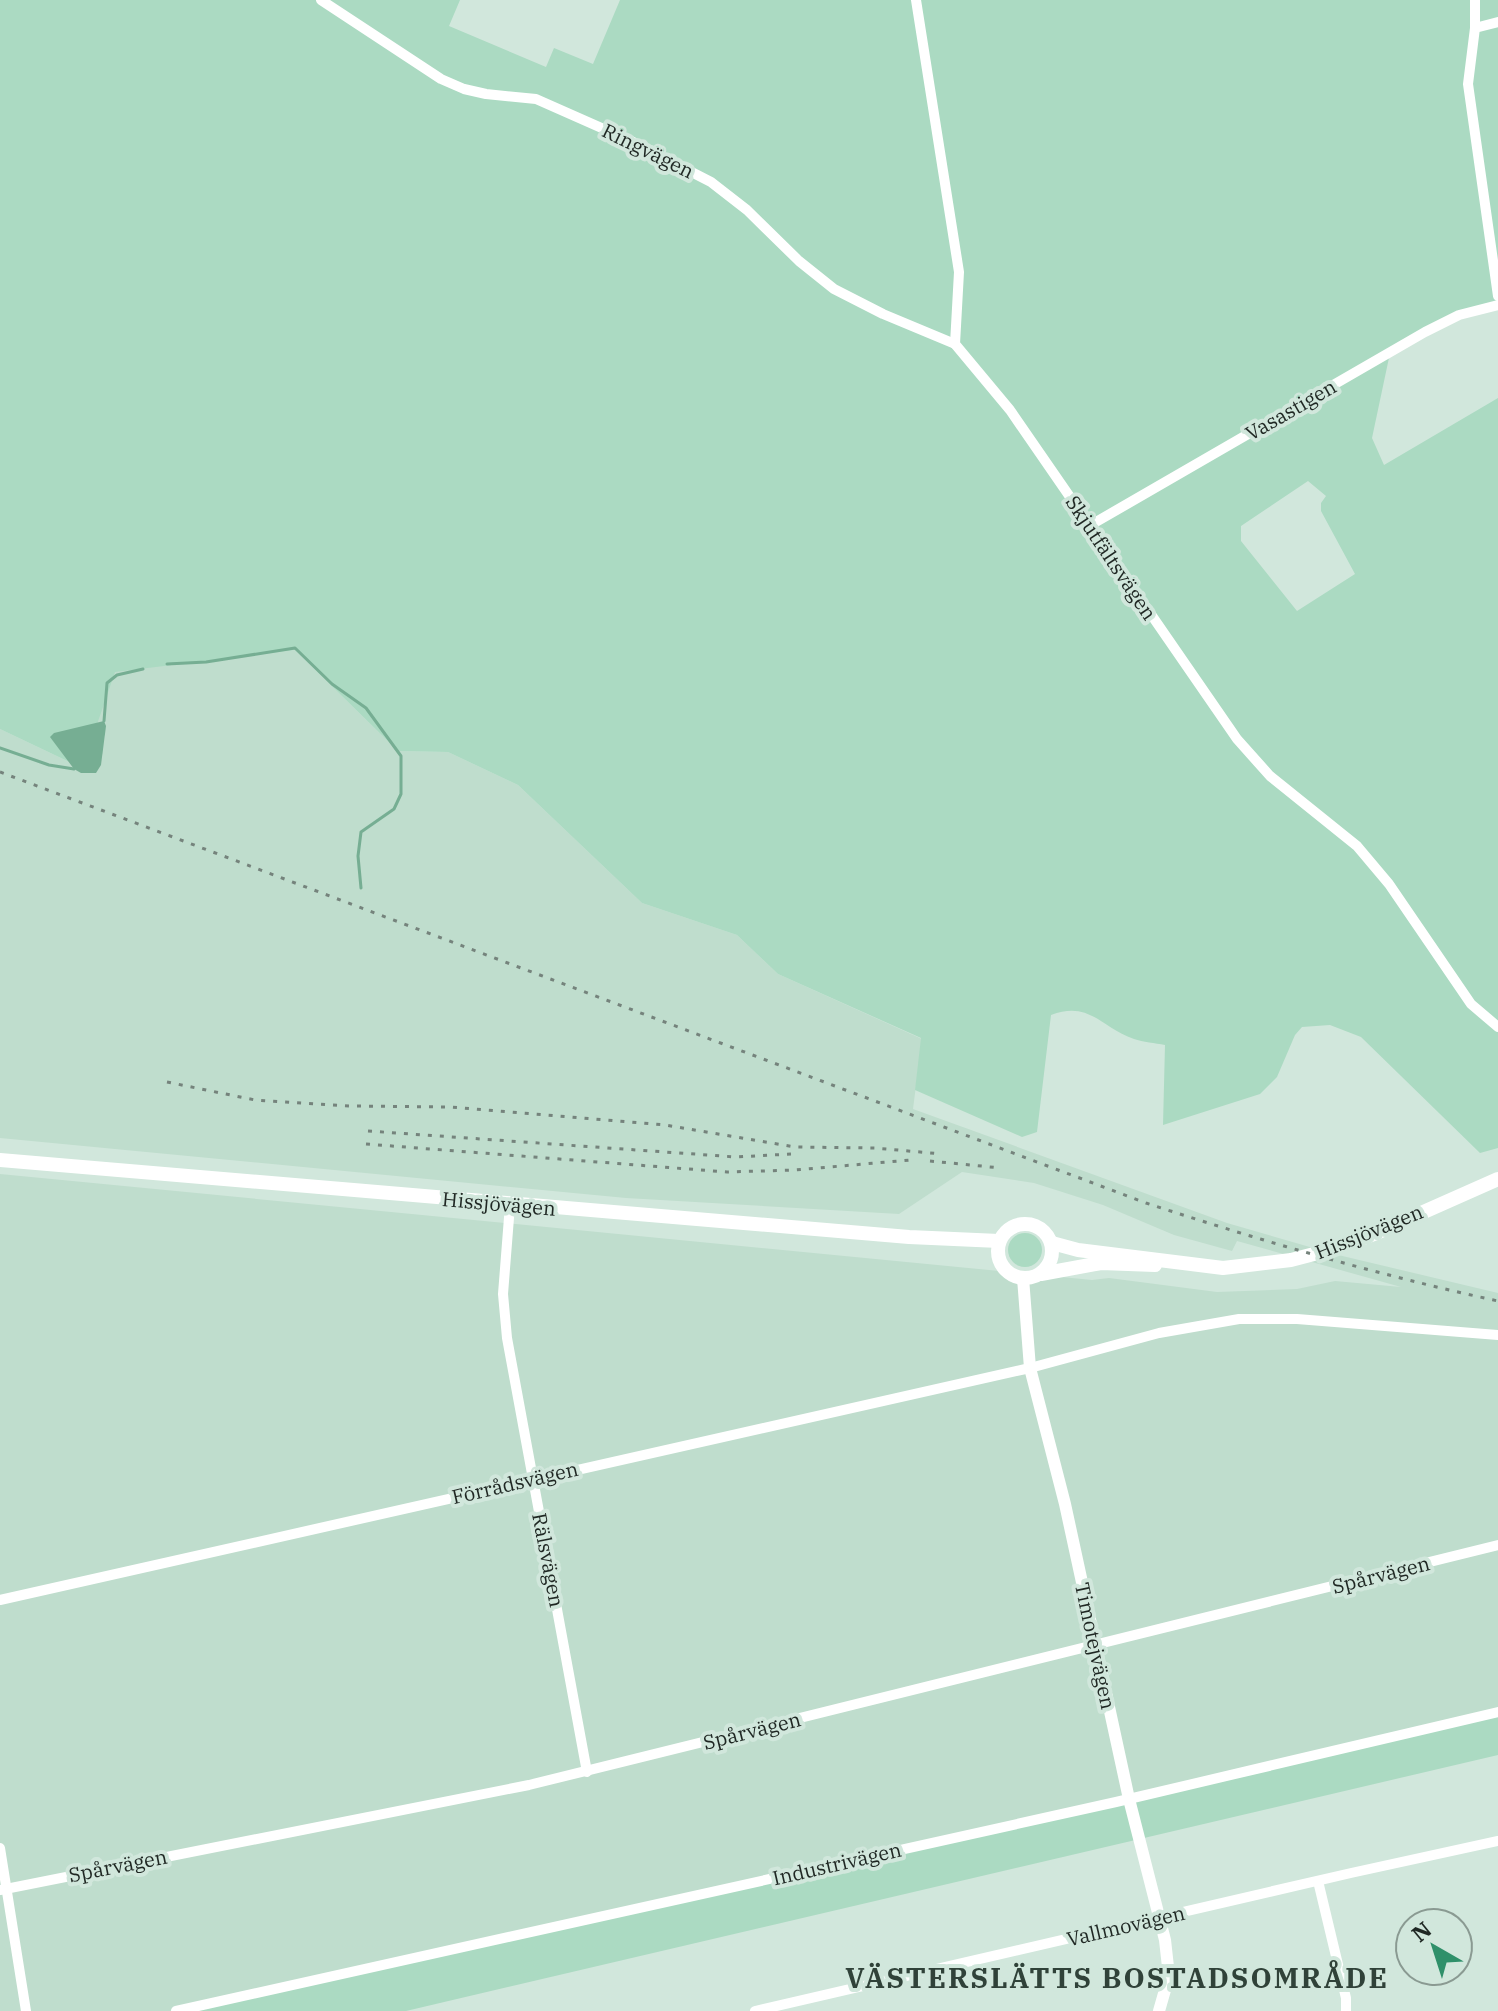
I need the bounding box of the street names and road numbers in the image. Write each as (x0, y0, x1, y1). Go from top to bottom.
street label: Ringvägen (598, 117, 699, 184)
street label: Vasastigen (1240, 373, 1341, 446)
street label: Skjutfältsvägen (1060, 490, 1163, 625)
street label: Hissjövägen (441, 1185, 557, 1222)
street label: Hissjövägen (1311, 1198, 1427, 1265)
street label: Förrådsvägen (449, 1455, 581, 1510)
street label: Rälsvägen (526, 1510, 571, 1610)
street label: Spårvägen (1329, 1549, 1433, 1600)
street label: Timotejvägen (1069, 1580, 1122, 1712)
street label: Spårvägen (700, 1705, 804, 1756)
street label: Industrivägen (770, 1836, 904, 1891)
street label: Spårvägen (66, 1843, 170, 1888)
street label: Vallmovägen (1064, 1899, 1188, 1952)

